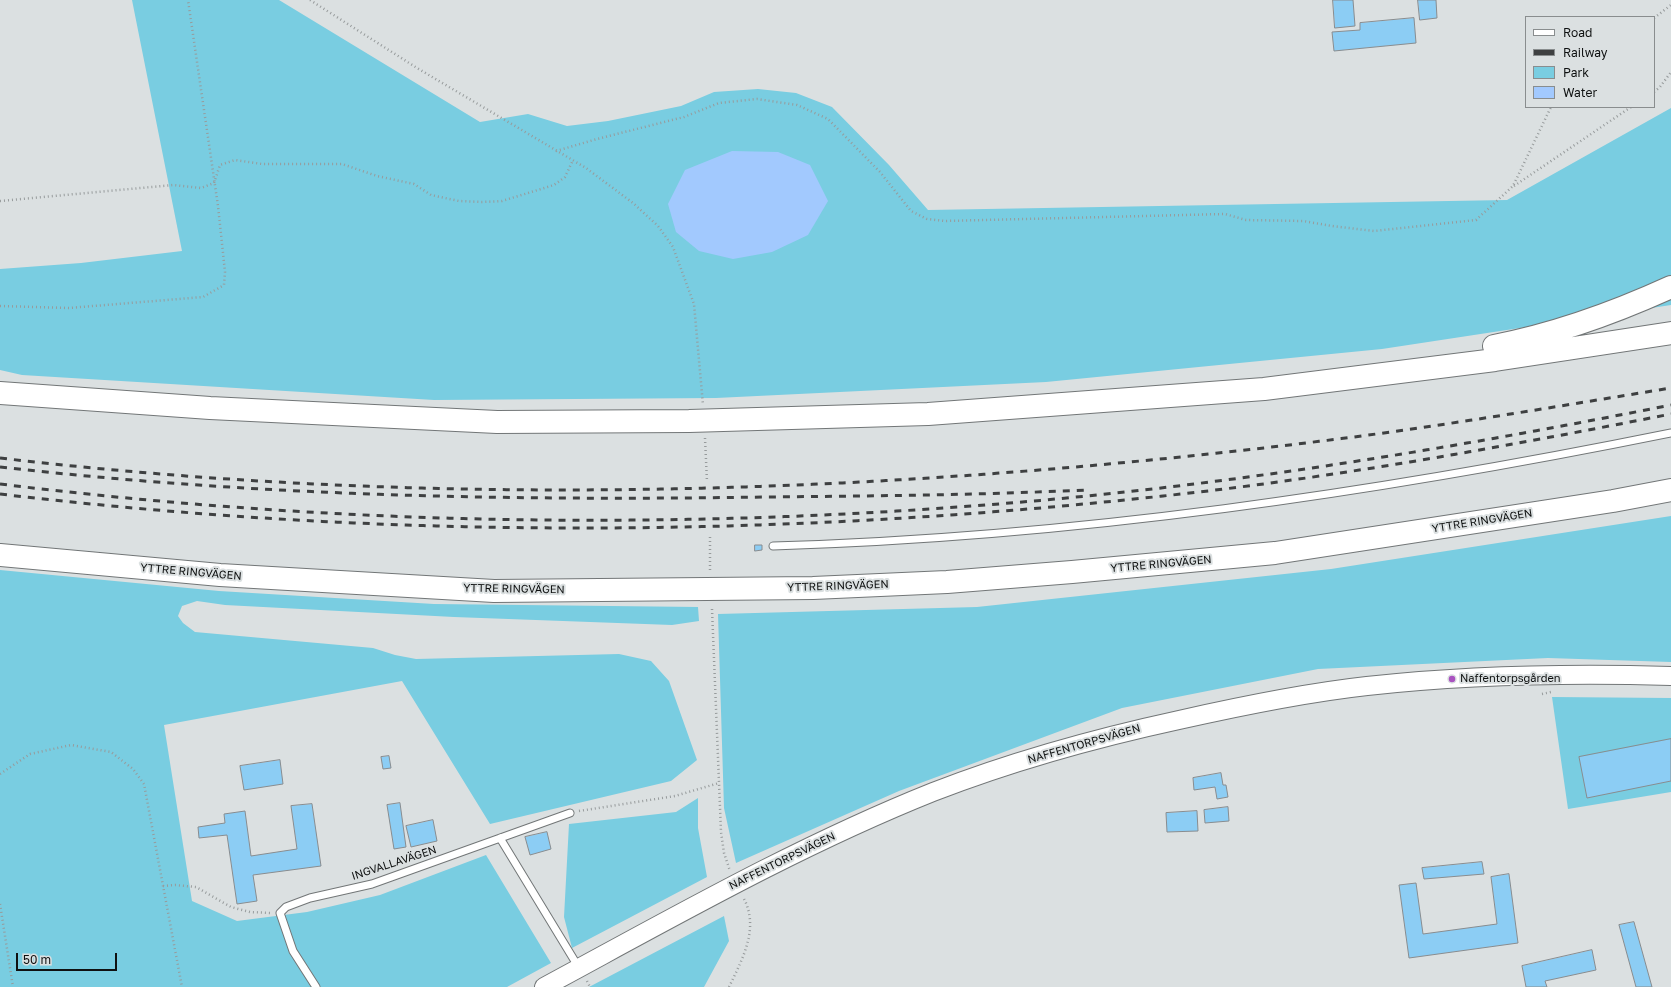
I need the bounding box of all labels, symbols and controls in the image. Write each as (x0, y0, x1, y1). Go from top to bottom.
legend (1525, 16, 1655, 108)
text: Road (1563, 25, 1592, 40)
text: Railway (1563, 45, 1608, 60)
text: Park (1563, 65, 1589, 80)
text: Water (1563, 85, 1597, 100)
street label: YTTRE RINGVÄGEN (1431, 507, 1533, 535)
street label: YTTRE RINGVÄGEN (1110, 553, 1212, 575)
street label: YTTRE RINGVÄGEN (140, 561, 242, 583)
street label: YTTRE RINGVÄGEN (787, 578, 889, 594)
street label: YTTRE RINGVÄGEN (463, 582, 565, 596)
place label: Naffentorpsgården (1460, 672, 1561, 686)
marker: Naffentorpsgården (1447, 674, 1457, 684)
street label: NAFFENTORPSVÄGEN (1026, 722, 1142, 766)
street label: NAFFENTORPSVÄGEN (727, 830, 837, 892)
street label: INGVALLAVÄGEN (350, 843, 438, 883)
scale bar (18, 945, 119, 971)
text: 50 m (23, 952, 51, 967)

